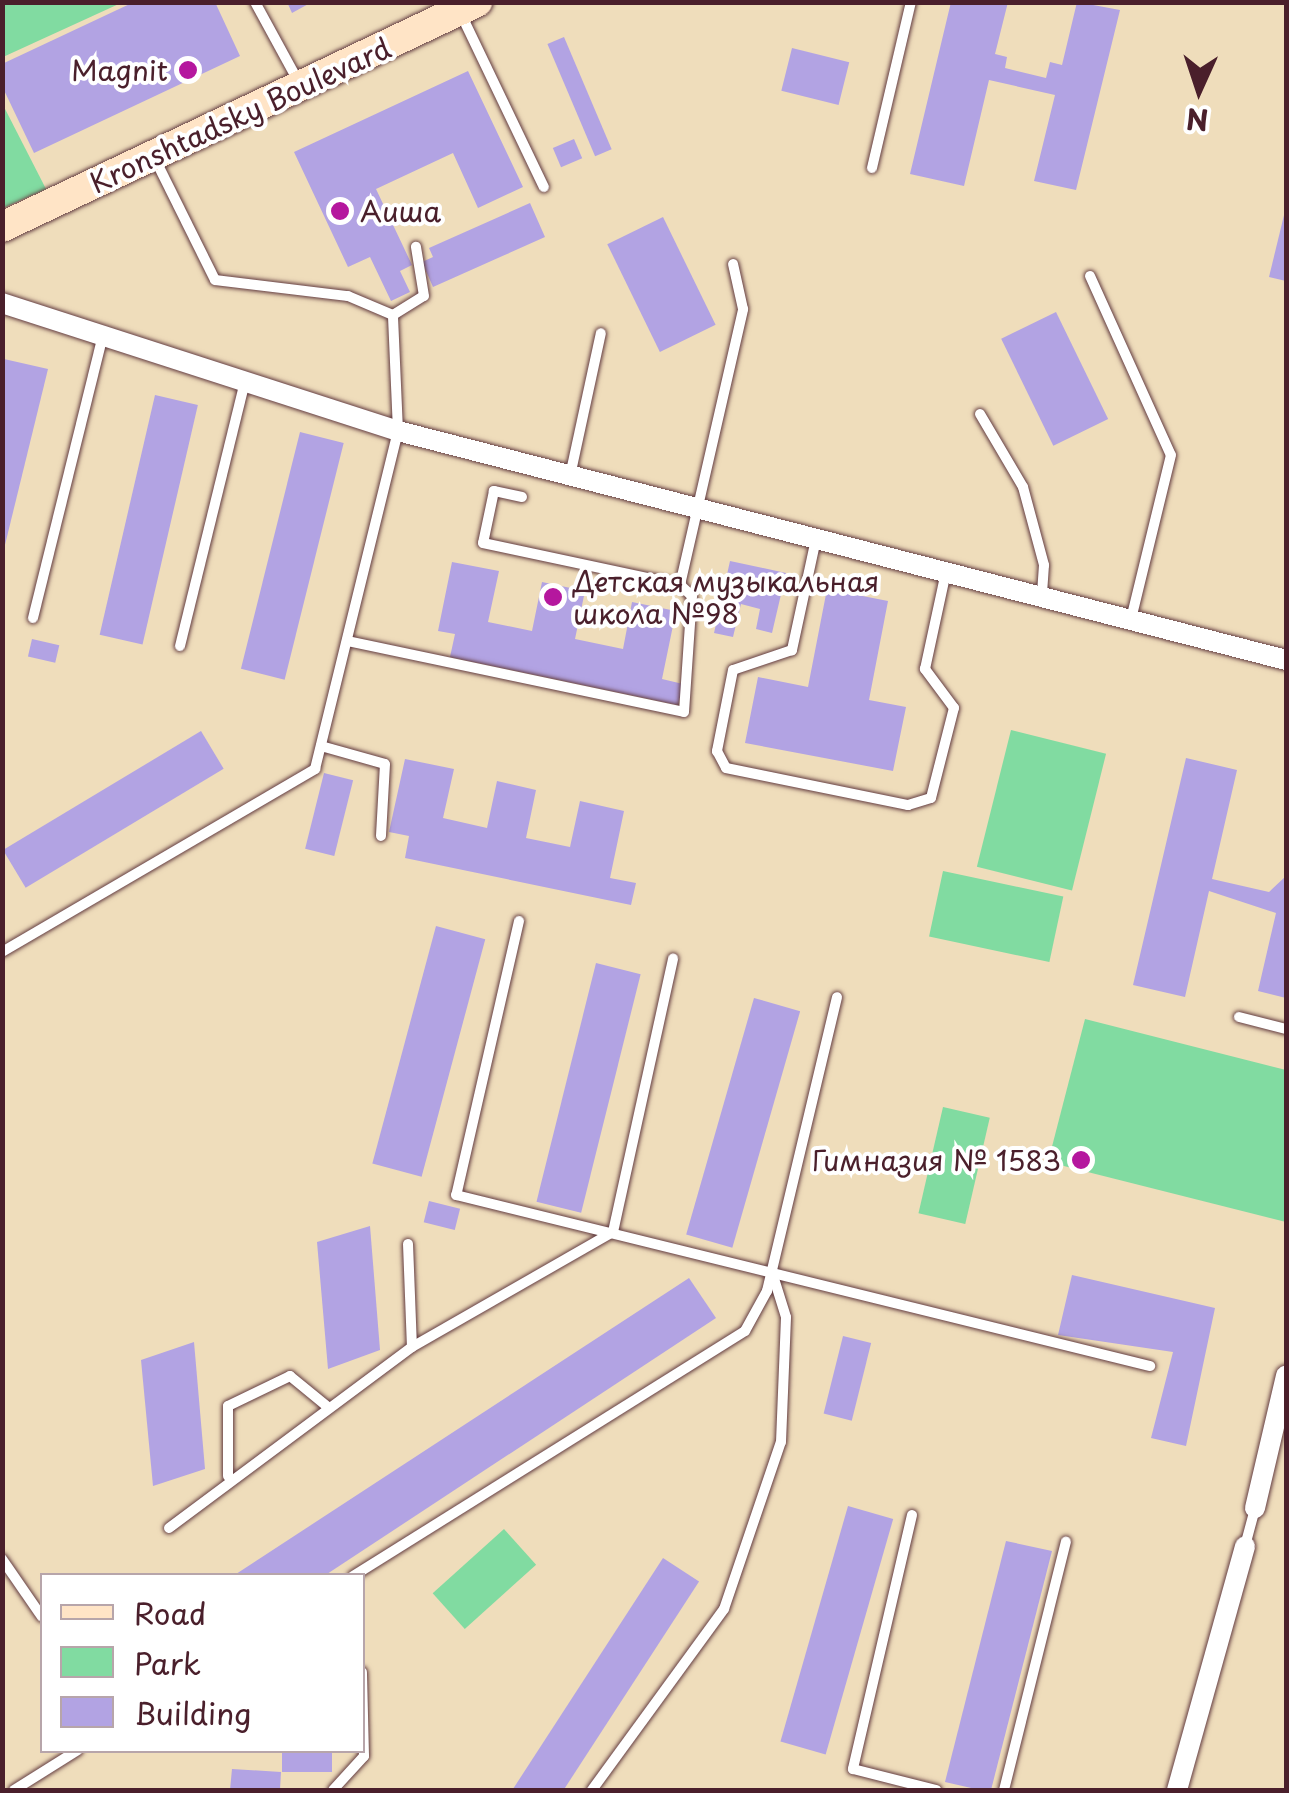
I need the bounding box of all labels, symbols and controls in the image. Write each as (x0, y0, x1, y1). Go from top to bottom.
street label: Kronshtadsky Boulevard (84, 30, 396, 200)
north arrow (1149, 40, 1249, 140)
place label: Magnit (71, 53, 168, 87)
marker: Magnit (177, 59, 199, 81)
text: N (1185, 98, 1210, 143)
place label: Аиша (360, 194, 441, 228)
marker: Аиша (329, 200, 351, 222)
place label: Детская музыкальная школа №98 (573, 564, 880, 630)
marker: Детская музыкальная школа №98 (542, 586, 564, 608)
place label: Гимназия № 1583 (811, 1143, 1061, 1177)
marker: Гимназия № 1583 (1070, 1149, 1092, 1171)
legend (40, 1573, 365, 1753)
text: Road (134, 1590, 207, 1635)
text: Park (134, 1640, 201, 1685)
text: Building (134, 1690, 251, 1735)

